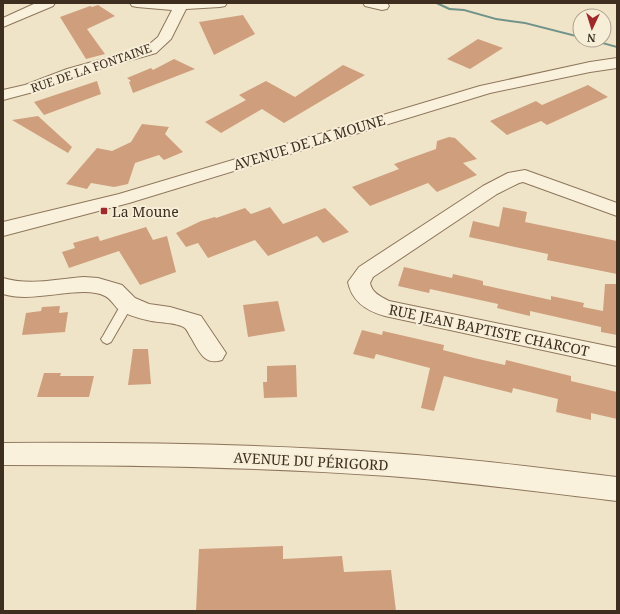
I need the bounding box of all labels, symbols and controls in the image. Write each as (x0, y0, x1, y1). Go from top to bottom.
north arrow (572, 8, 612, 48)
text: N (586, 31, 596, 46)
street label: RUE DE LA FONTAINE (28, 39, 154, 97)
street label: AVENUE DE LA MOUNE (231, 110, 387, 174)
place label: La Moune (112, 202, 179, 221)
marker: La Moune (99, 206, 109, 216)
street label: RUE JEAN BAPTISTE CHARCOT (387, 299, 591, 361)
street label: AVENUE DU PÉRIGORD (233, 447, 389, 475)

